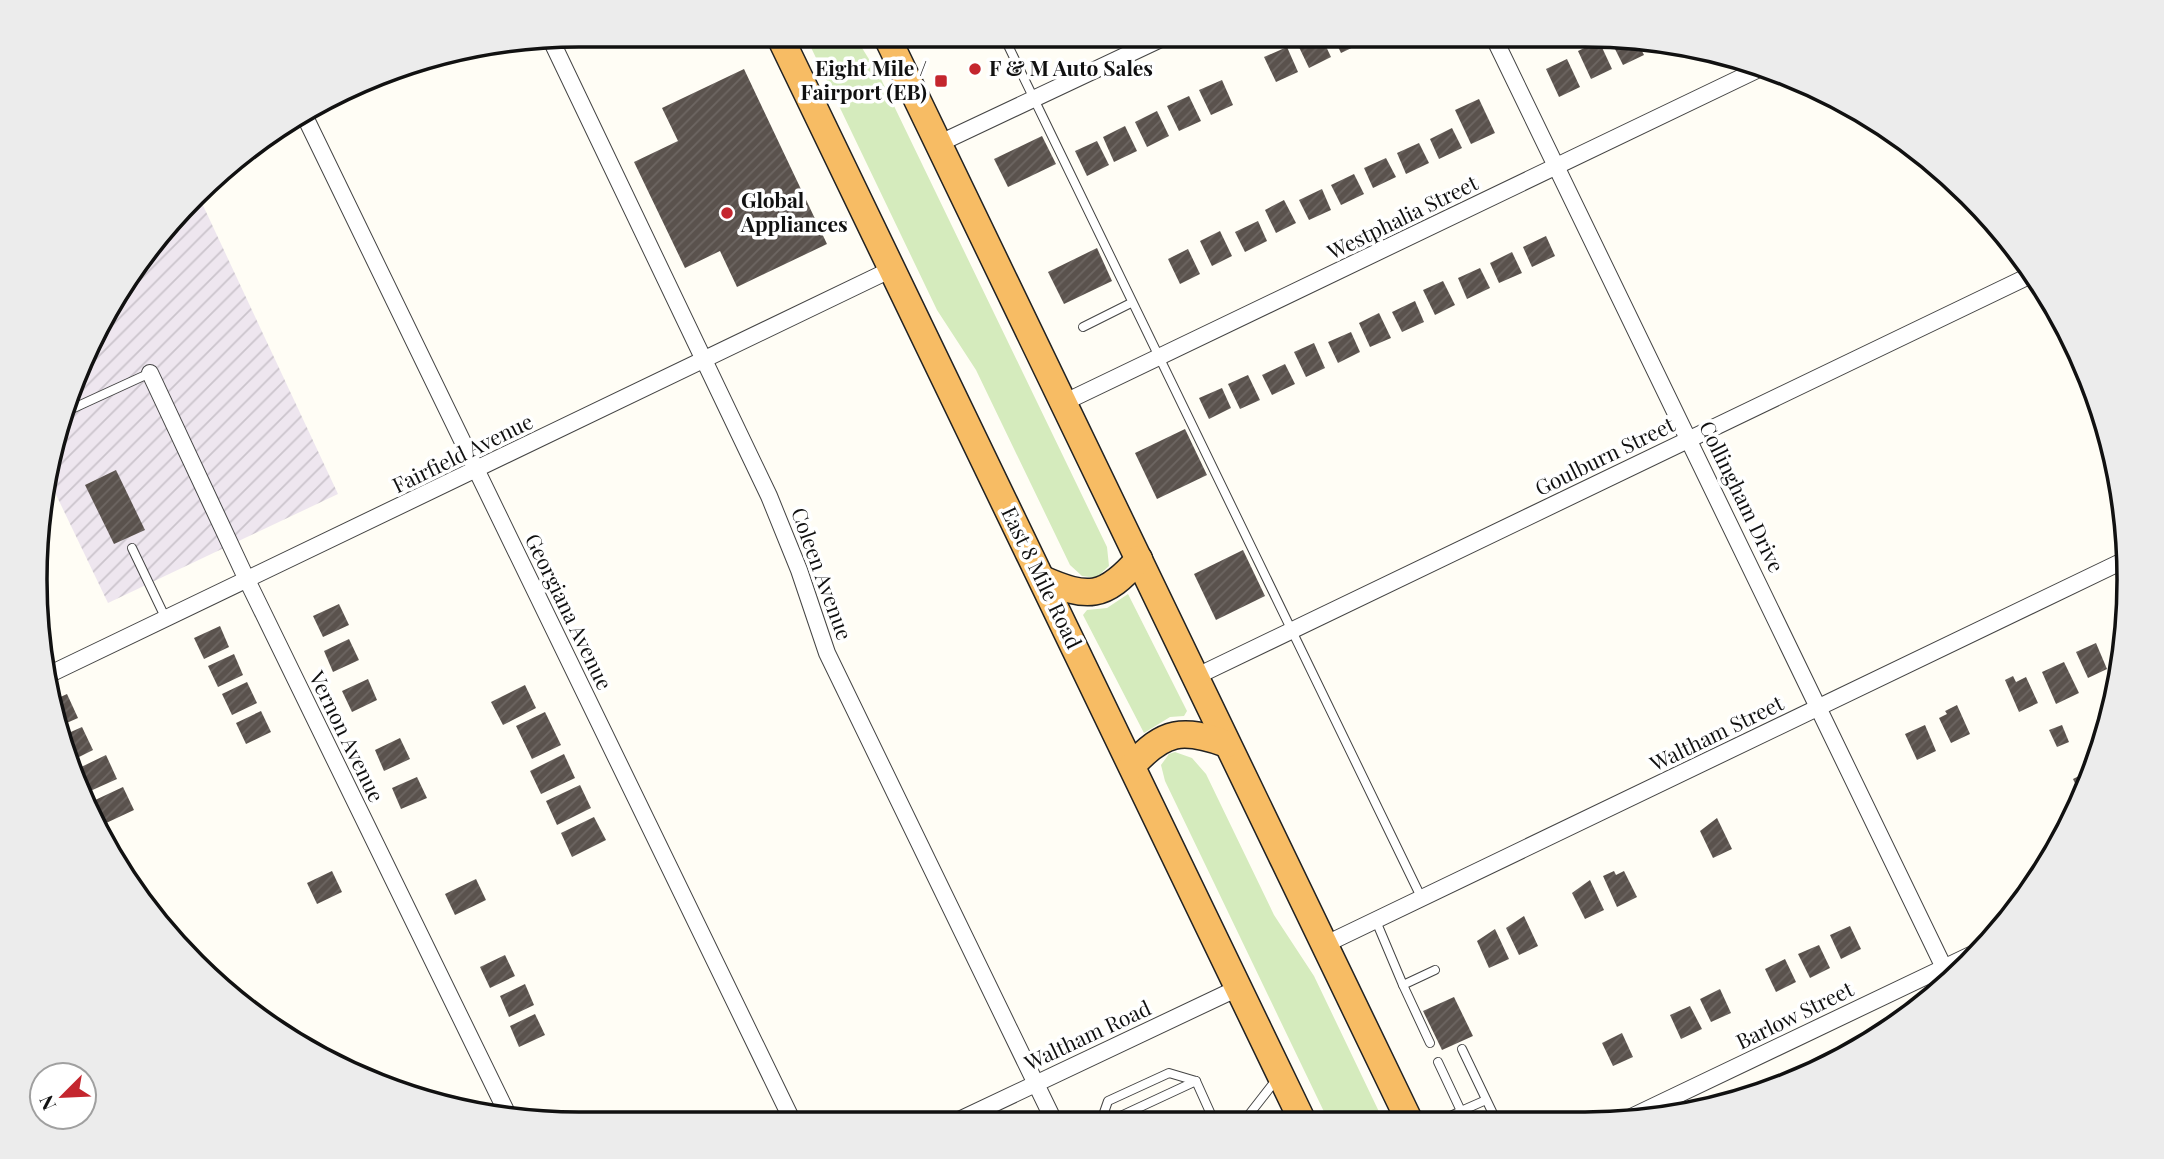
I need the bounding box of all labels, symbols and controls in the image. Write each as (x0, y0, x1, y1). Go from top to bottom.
place label: Eight Mile / Fairport (EB) (801, 53, 927, 105)
place label: F & M Auto Sales (989, 53, 1153, 81)
marker: F & M Auto Sales (967, 61, 983, 77)
marker: Eight Mile / Fairport (EB) (933, 73, 949, 89)
street label: Westphalia Street (1321, 167, 1482, 265)
place label: Global Appliances (740, 185, 848, 237)
marker: Global Appliances (719, 205, 735, 221)
street label: Fairfield Avenue (387, 406, 537, 498)
street label: Goulburn Street (1530, 409, 1679, 501)
street label: Collingham Drive (1694, 416, 1792, 577)
street label: East 8 Mile Road (996, 501, 1089, 653)
street label: Coleen Avenue (786, 503, 860, 643)
street label: Georgiana Avenue (520, 528, 620, 694)
street label: Vernon Avenue (304, 665, 392, 806)
street label: Waltham Street (1644, 688, 1788, 777)
street label: Barlow Street (1731, 974, 1858, 1055)
street label: Waltham Road (1019, 993, 1155, 1076)
north arrow (28, 1061, 98, 1131)
text: N (32, 1092, 61, 1115)

